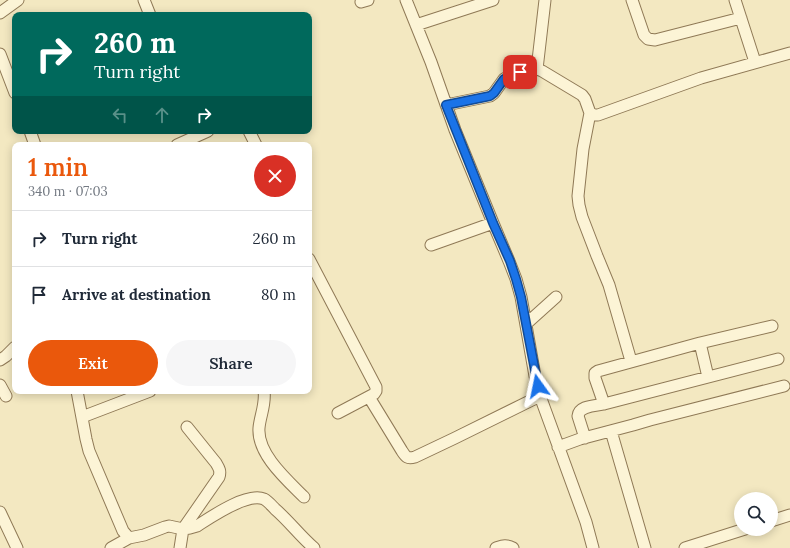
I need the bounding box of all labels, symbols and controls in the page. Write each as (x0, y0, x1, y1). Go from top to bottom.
text: 260 m (94, 25, 176, 61)
icon: right (28, 28, 80, 80)
pin (503, 55, 537, 89)
text: Turn right (94, 60, 180, 83)
icon: arrive (509, 61, 531, 83)
icon: left (109, 104, 131, 126)
icon: ahead (151, 104, 173, 126)
icon: right (193, 104, 215, 126)
text: 1 min (28, 152, 88, 183)
button: close (254, 155, 296, 197)
text: 340 m · 07:03 (28, 183, 108, 200)
icon: right (28, 228, 50, 250)
text: Turn right (62, 229, 138, 248)
text: 260 m (253, 229, 296, 248)
icon: arrive (28, 284, 50, 306)
text: Arrive at destination (62, 285, 211, 304)
text: 80 m (261, 285, 296, 304)
button: Exit (28, 340, 158, 386)
button: Share (166, 340, 296, 386)
position arrow (517, 365, 559, 407)
map controls (734, 492, 778, 536)
button: search (734, 492, 778, 536)

